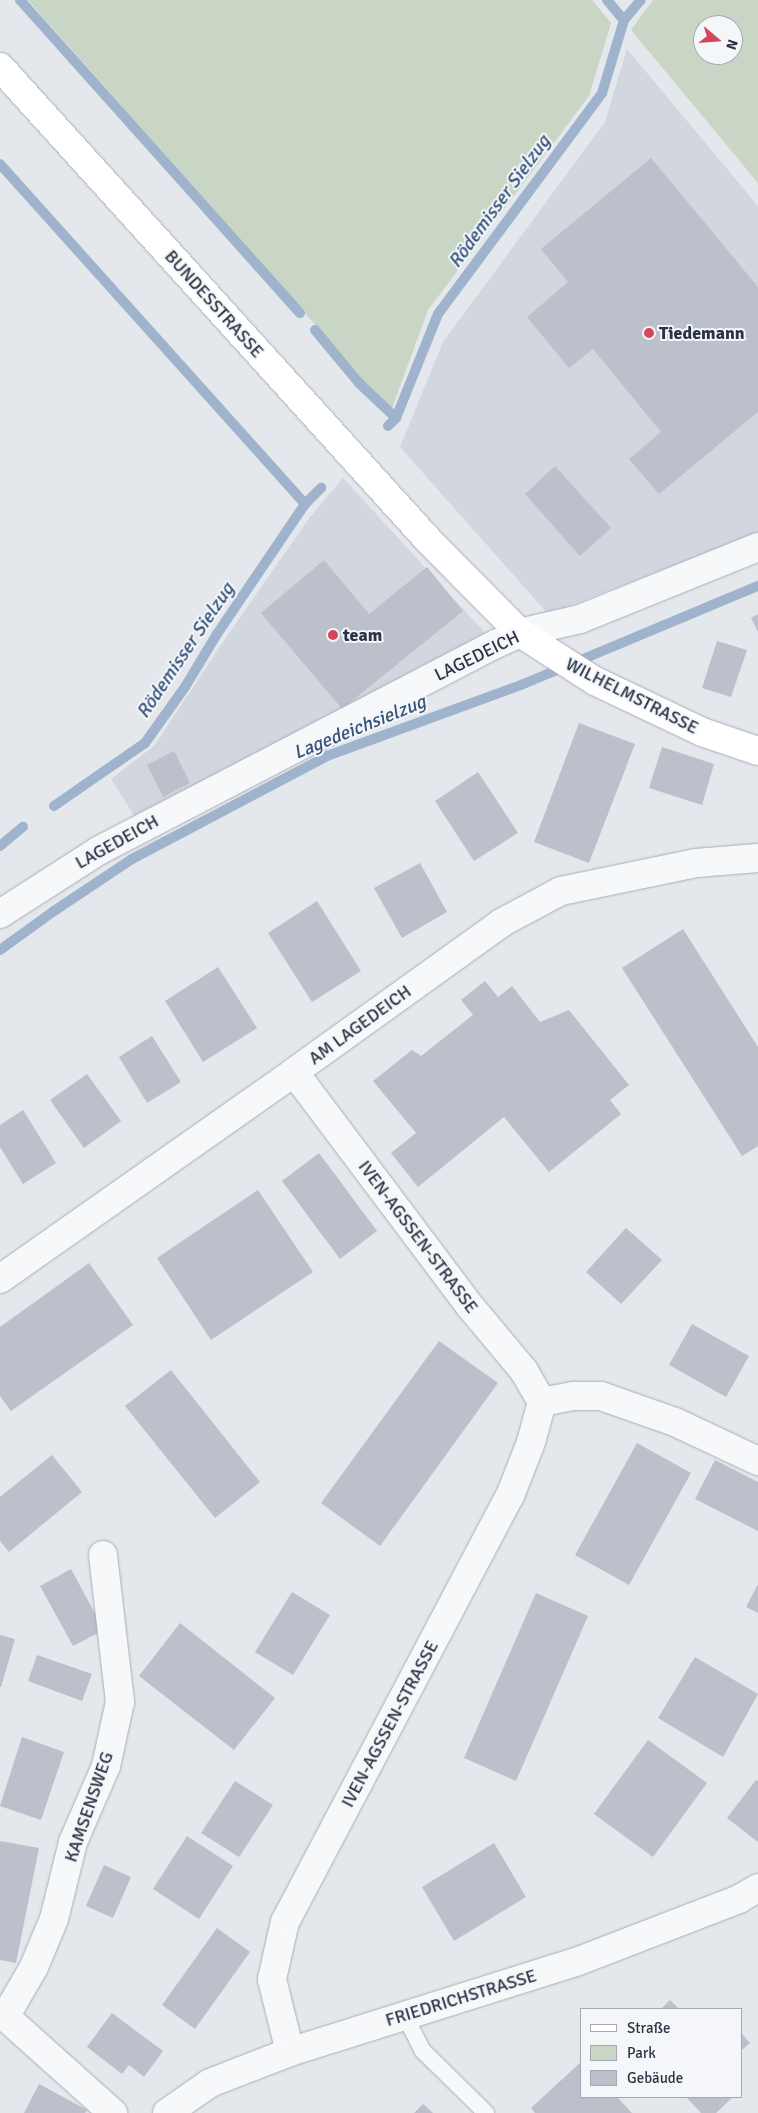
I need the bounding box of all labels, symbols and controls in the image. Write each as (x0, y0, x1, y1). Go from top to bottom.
north arrow (693, 15, 743, 65)
text: N (722, 37, 741, 52)
water label: Rödemisser Sielzug (444, 131, 556, 273)
street label: BUNDESSTRASSE (160, 246, 268, 362)
place label: Tiedemann (659, 322, 745, 344)
marker: Tiedemann (643, 327, 655, 339)
water label: Rödemisser Sielzug (132, 579, 240, 723)
place label: team (343, 624, 382, 646)
street label: LAGEDEICH (431, 626, 523, 686)
marker: team (327, 629, 339, 641)
street label: WILHELMSTRASSE (562, 653, 702, 739)
water label: Lagedeichsielzug (291, 691, 429, 765)
street label: LAGEDEICH (72, 810, 162, 874)
street label: AM LAGEDEICH (305, 981, 415, 1069)
street label: IVEN-AGSSEN-STRASSE (353, 1156, 483, 1318)
street label: IVEN-AGSSEN-STRASSE (337, 1637, 443, 1811)
street label: KAMSENSWEG (60, 1749, 118, 1865)
street label: FRIEDRICHSTRASSE (383, 1965, 539, 2031)
legend (580, 2008, 743, 2098)
text: Straße (627, 2019, 671, 2037)
text: Park (627, 2044, 656, 2062)
text: Gebäude (627, 2069, 683, 2087)

